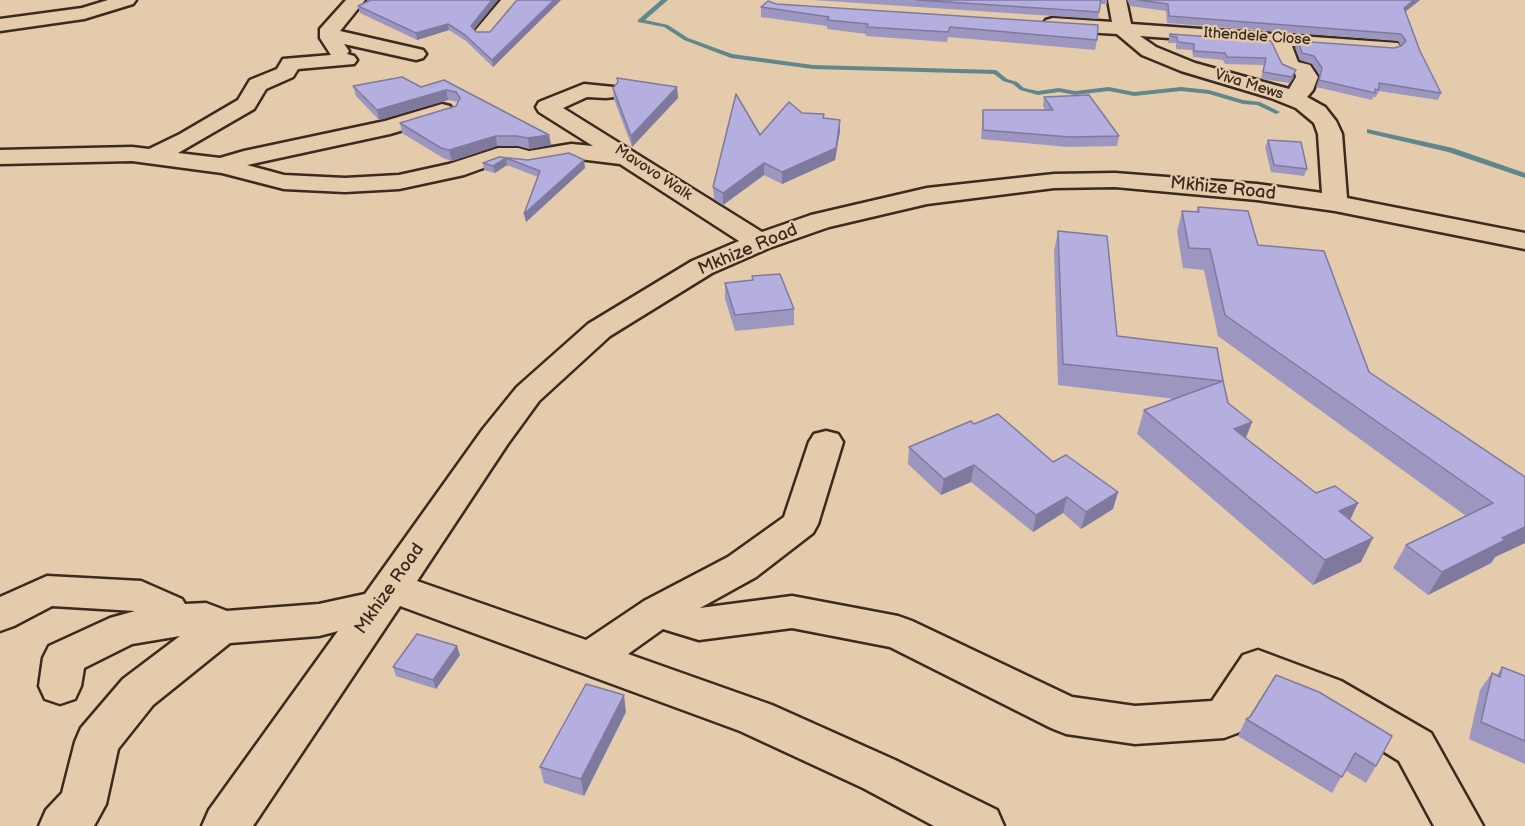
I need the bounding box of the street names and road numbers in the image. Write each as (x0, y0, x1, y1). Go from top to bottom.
street label: Ithendele Close (1203, 24, 1311, 50)
street label: Viva Mews (1212, 66, 1286, 104)
street label: Mavovo Walk (611, 141, 695, 205)
street label: Mkhize Road (1169, 173, 1277, 205)
street label: Mkhize Road (695, 219, 801, 281)
street label: Mkhize Road (351, 539, 429, 639)

